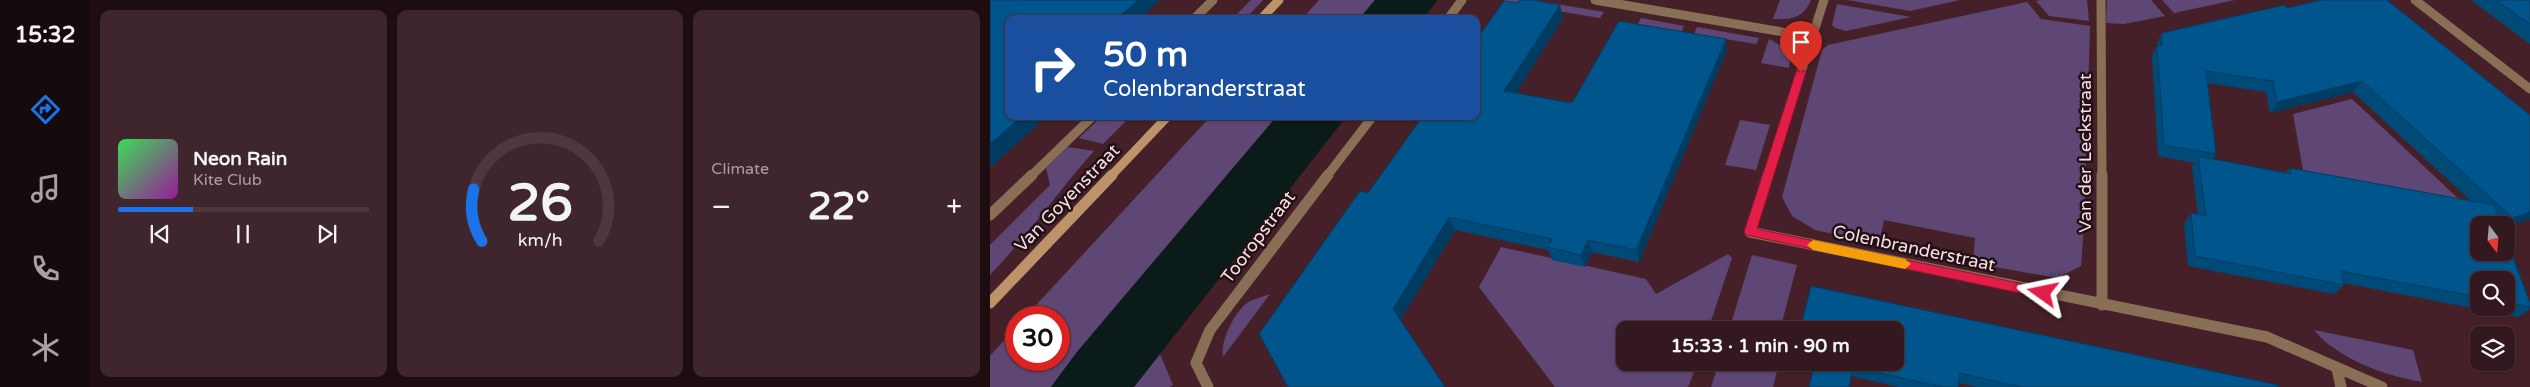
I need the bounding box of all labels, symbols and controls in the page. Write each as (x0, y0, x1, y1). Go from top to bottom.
pin (1780, 21, 1822, 72)
text: 15:32 (15, 22, 75, 48)
icon: arrive (1787, 28, 1815, 56)
text: 50 m (1103, 34, 1188, 76)
icon: right (1020, 35, 1085, 100)
street label: Van der Leckstraat (2074, 73, 2096, 233)
text: Colenbranderstraat (1103, 76, 1306, 102)
icon: directions (28, 92, 63, 127)
street label: Van Goyenstraat (1010, 139, 1124, 257)
text: Neon Rain (193, 148, 287, 170)
text: Climate (711, 159, 769, 179)
text: Kite Club (193, 170, 262, 190)
icon: music (28, 171, 63, 206)
text: 26 (507, 172, 573, 235)
text: 22° (808, 184, 870, 230)
street label: Tooropstraat (1216, 186, 1300, 287)
text: − (711, 190, 731, 224)
text: + (946, 190, 962, 224)
north arrow (2470, 216, 2515, 261)
map controls (2470, 216, 2515, 371)
icon: previous (146, 220, 174, 248)
icon: pause (229, 220, 257, 248)
icon: next (313, 220, 341, 248)
street label: Colenbranderstraat (1831, 220, 1997, 276)
text: km/h (518, 230, 562, 251)
icon: phone (28, 251, 63, 286)
position arrow (2016, 266, 2068, 318)
button: search (2470, 271, 2515, 316)
speed limit sign: 30 (1005, 306, 1070, 371)
button: layers (2470, 326, 2515, 371)
icon: climate (28, 330, 63, 365)
text: 15:33 · 1 min · 90 m (1670, 335, 1850, 357)

